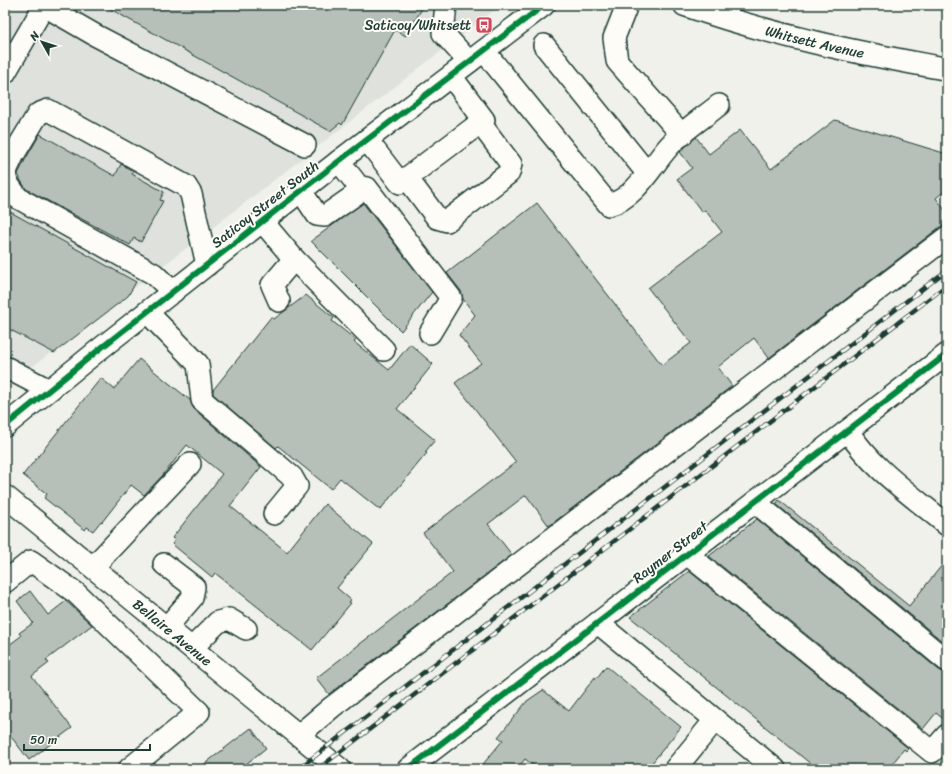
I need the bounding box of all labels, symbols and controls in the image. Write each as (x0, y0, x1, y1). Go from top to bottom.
place label: Saticoy/Whitsett (365, 13, 471, 38)
bus stop icon: Saticoy/Whitsett (474, 15, 494, 35)
street label: Whitsett Avenue (762, 18, 866, 66)
north arrow (22, 22, 62, 62)
text: N (24, 27, 45, 46)
street label: Saticoy Street South (206, 154, 325, 255)
street label: Raymer Street (627, 514, 715, 590)
street label: Bellaire Avenue (127, 593, 218, 673)
scale bar (24, 726, 150, 752)
text: 50 m (30, 729, 57, 751)

